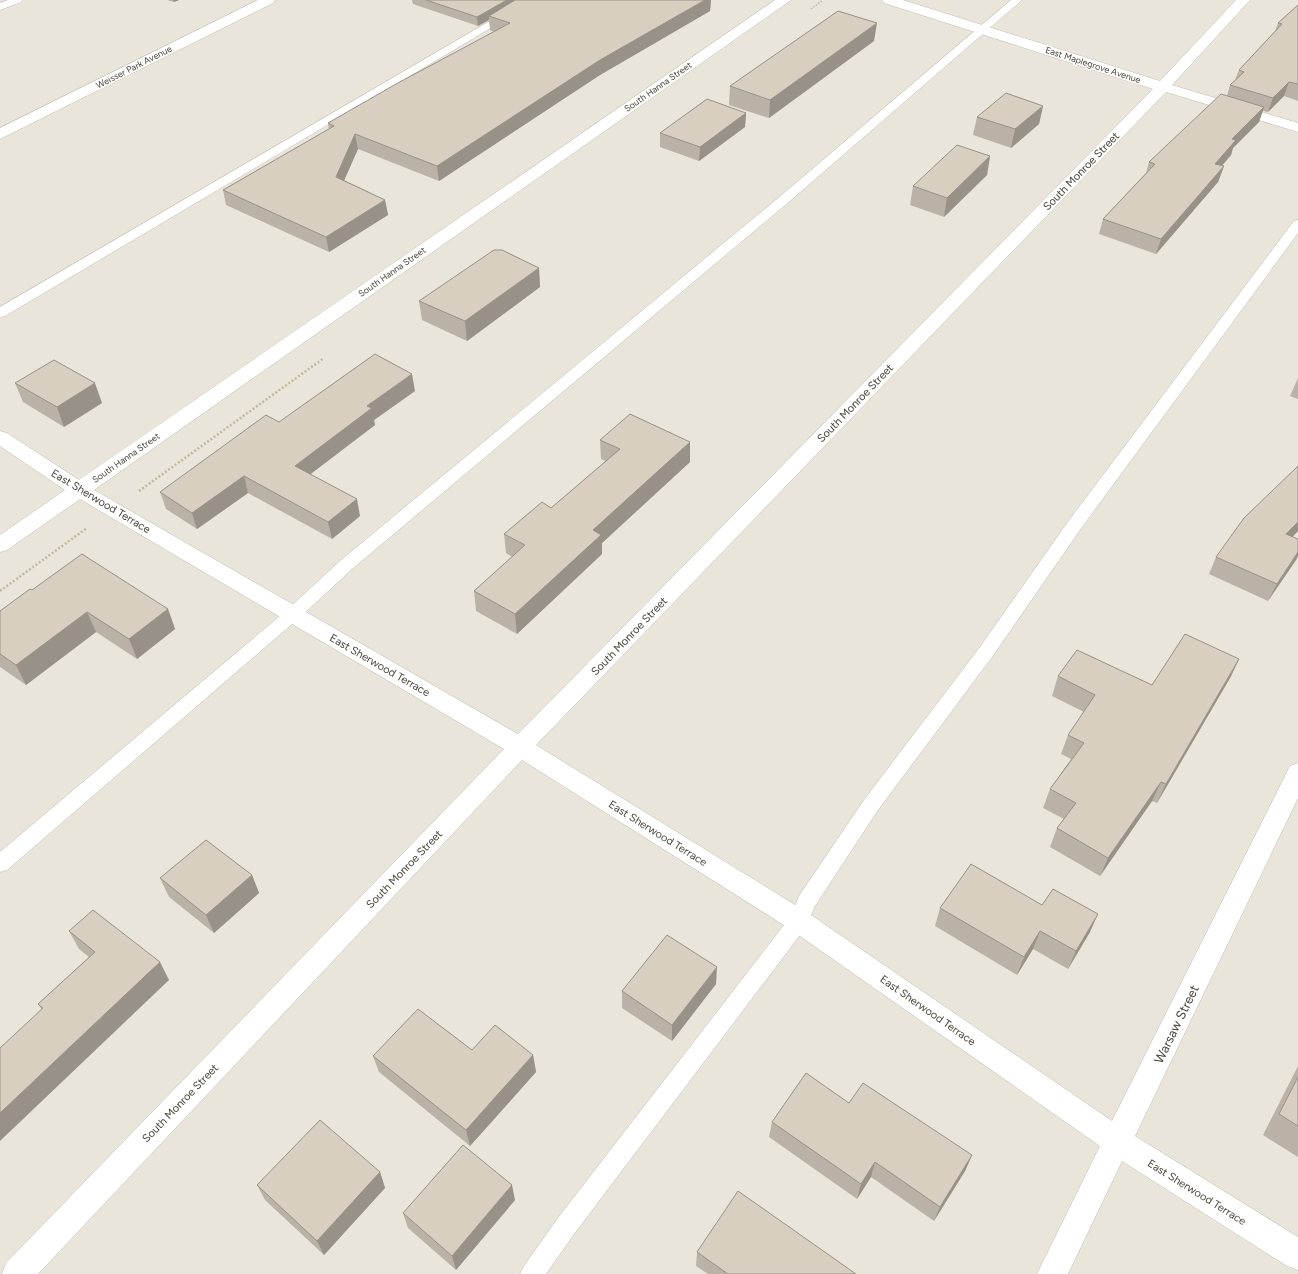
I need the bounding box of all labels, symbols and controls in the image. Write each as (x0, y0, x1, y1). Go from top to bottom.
street label: Weisser Park Avenue (94, 43, 174, 90)
street label: East Maplegrove Avenue (1044, 44, 1142, 85)
street label: South Hanna Street (622, 59, 694, 114)
street label: South Monroe Street (1041, 130, 1122, 213)
street label: South Hanna Street (356, 244, 428, 299)
street label: South Monroe Street (815, 362, 896, 445)
street label: South Hanna Street (90, 430, 162, 485)
street label: East Sherwood Terrace (49, 467, 153, 536)
street label: South Monroe Street (589, 595, 670, 678)
street label: East Sherwood Terrace (327, 631, 432, 699)
street label: East Sherwood Terrace (606, 798, 709, 869)
street label: South Monroe Street (364, 828, 445, 911)
street label: East Sherwood Terrace (877, 973, 978, 1048)
street label: Warsaw Street (1151, 982, 1202, 1066)
street label: South Monroe Street (140, 1062, 221, 1145)
street label: East Sherwood Terrace (1145, 1157, 1248, 1228)

